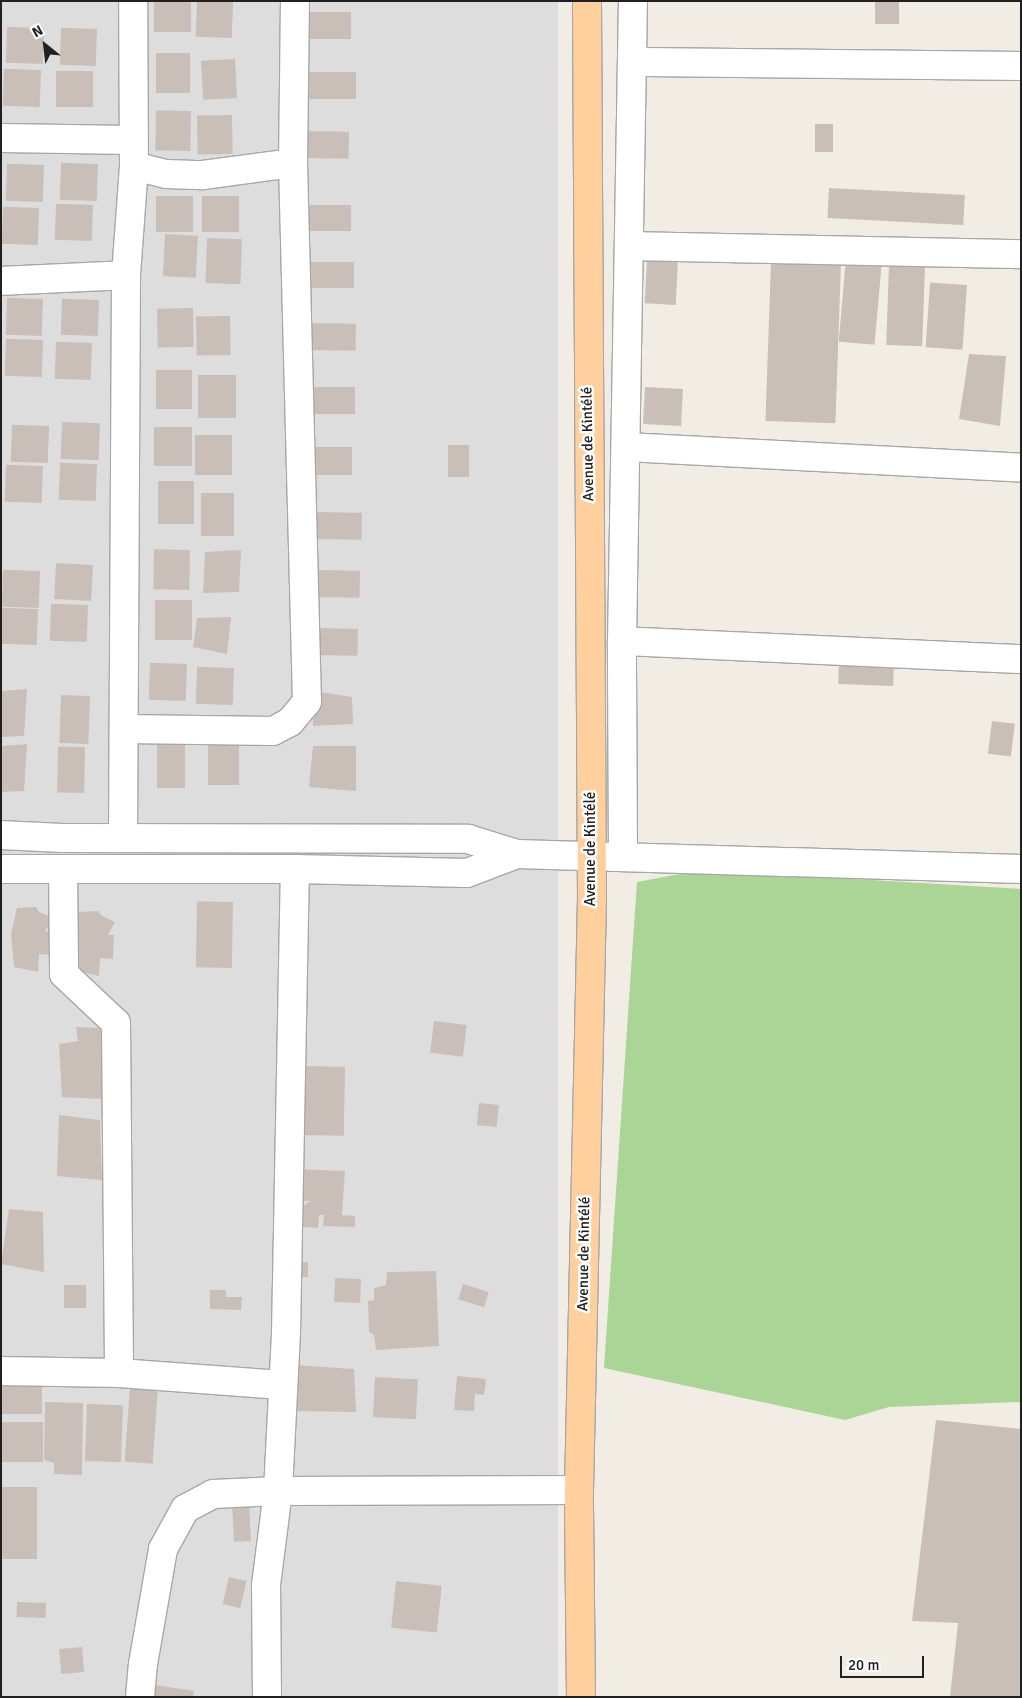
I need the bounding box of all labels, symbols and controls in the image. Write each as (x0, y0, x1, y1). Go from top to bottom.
north arrow (20, 20, 70, 70)
text: N (29, 22, 46, 41)
street label: Avenue de Kintélé (578, 387, 598, 501)
street label: Avenue de Kintélé (582, 792, 600, 906)
street label: Avenue de Kintélé (574, 1197, 594, 1311)
scale bar (842, 1646, 926, 1678)
text: 20 m (848, 1656, 879, 1674)

